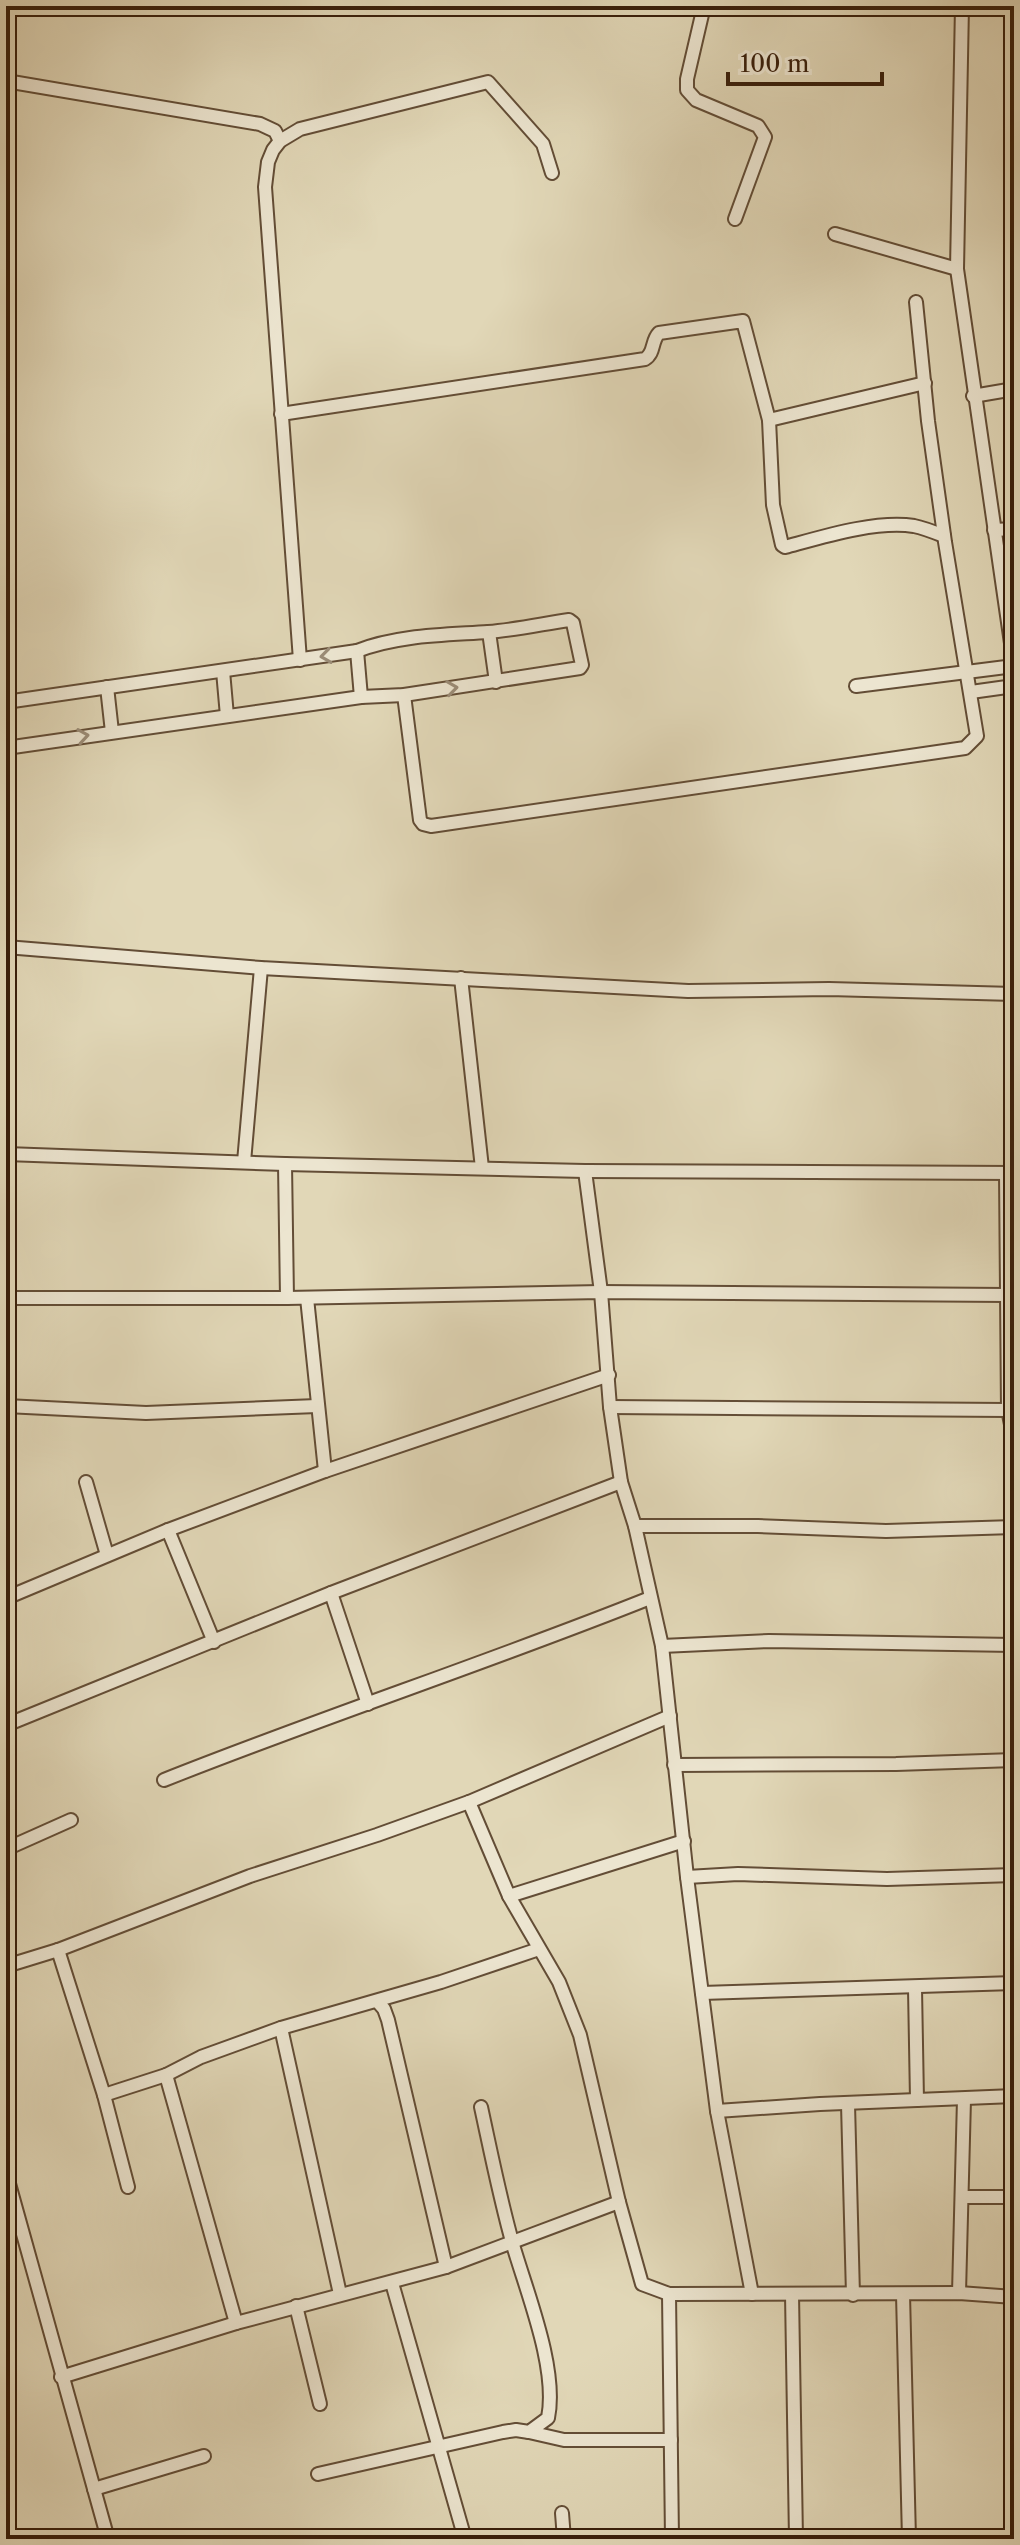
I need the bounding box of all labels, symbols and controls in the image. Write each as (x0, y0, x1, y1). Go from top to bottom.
scale bar (728, 36, 882, 86)
text: 100 m (740, 49, 809, 78)
one-way arrow (319, 647, 333, 664)
one-way arrow (445, 680, 459, 697)
one-way arrow (76, 728, 90, 745)

